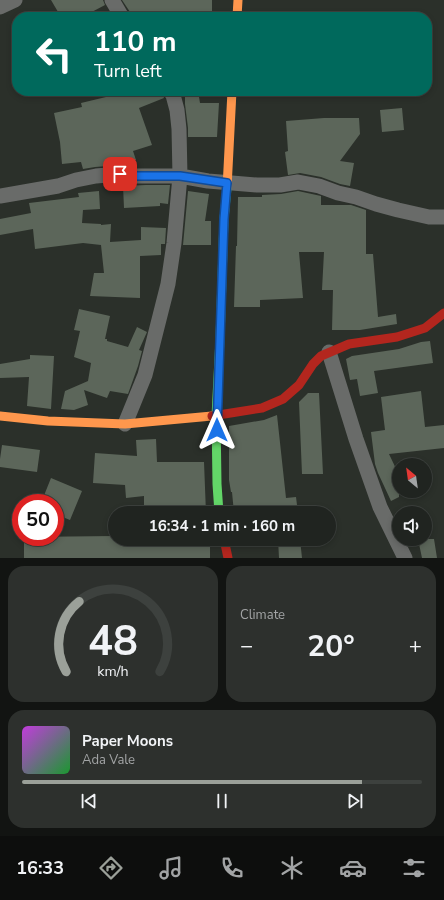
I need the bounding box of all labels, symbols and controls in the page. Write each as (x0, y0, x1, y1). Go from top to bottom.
text: 110 m (94, 23, 177, 61)
icon: left (28, 28, 80, 80)
text: Turn left (94, 59, 162, 83)
pin (103, 157, 137, 191)
icon: arrive (109, 163, 131, 185)
position arrow (196, 409, 238, 451)
north arrow (392, 458, 432, 498)
map controls (392, 458, 432, 546)
speed limit sign: 50 (12, 494, 64, 546)
button: sound (392, 506, 432, 546)
text: 16:34 · 1 min · 160 m (149, 516, 295, 536)
text: Climate (240, 606, 285, 624)
text: 48 (88, 613, 138, 670)
text: 20° (307, 626, 355, 667)
text: − (240, 631, 253, 661)
text: + (409, 631, 422, 661)
text: km/h (97, 662, 129, 681)
text: Paper Moons (82, 731, 173, 751)
text: Ada Vale (82, 751, 135, 769)
icon: previous (78, 790, 100, 812)
icon: pause (211, 790, 233, 812)
icon: next (344, 790, 366, 812)
icon: directions (97, 854, 125, 882)
icon: music (157, 854, 185, 882)
icon: phone (218, 854, 246, 882)
icon: climate (278, 854, 306, 882)
icon: car (339, 854, 367, 882)
icon: filters (400, 854, 428, 882)
text: 16:33 (16, 856, 64, 880)

